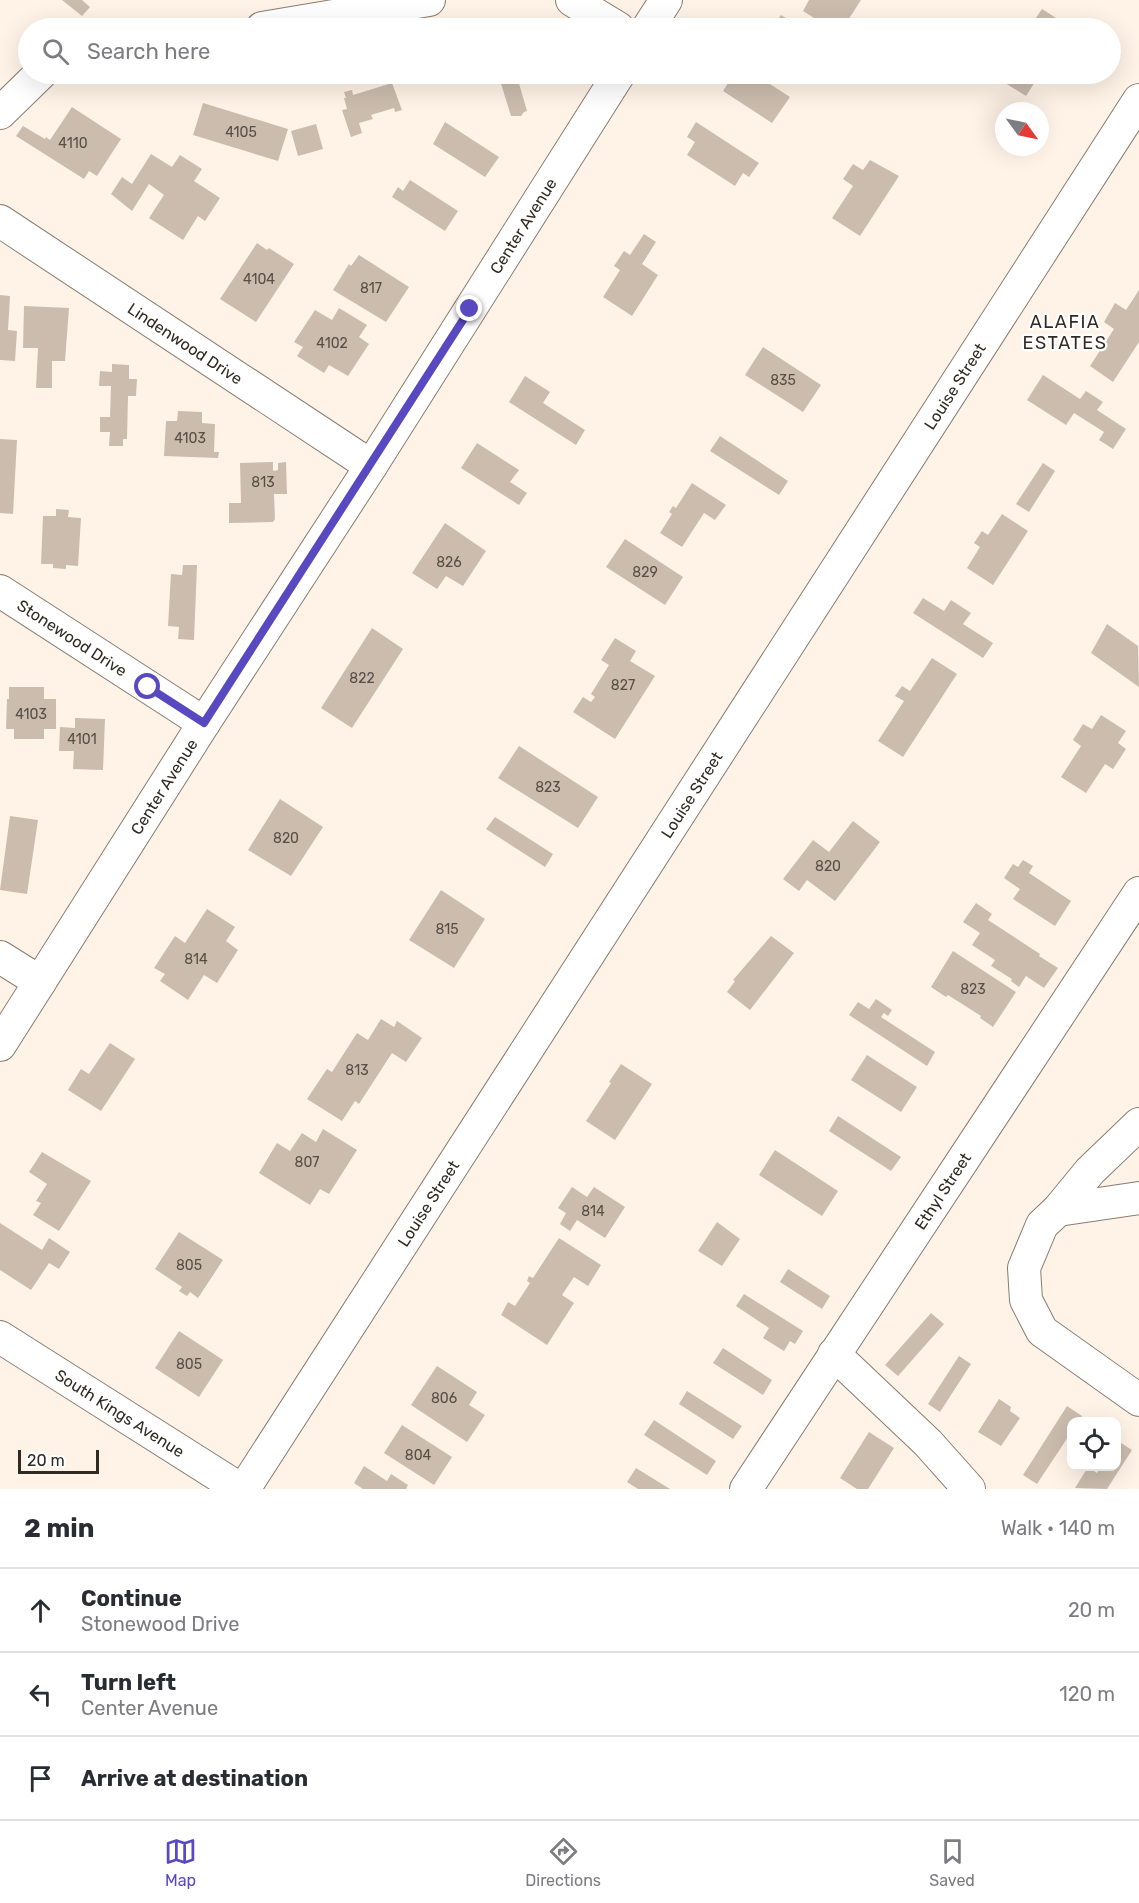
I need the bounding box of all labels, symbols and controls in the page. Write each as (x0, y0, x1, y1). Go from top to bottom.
search box (18, 18, 1121, 84)
icon: search (39, 35, 72, 68)
text: Search here (87, 38, 210, 65)
north arrow (995, 102, 1049, 156)
house number: 4105 (225, 124, 257, 141)
house number: 4110 (58, 135, 88, 152)
street label: Center Avenue (486, 175, 561, 277)
house number: 4104 (243, 271, 275, 288)
house number: 817 (360, 280, 382, 297)
route end (456, 295, 482, 321)
street label: Lindenwood Drive (124, 299, 246, 389)
district label: ALAFIA ESTATES (1023, 311, 1107, 354)
house number: 4102 (316, 335, 348, 352)
street label: Louise Street (920, 340, 990, 433)
house number: 835 (770, 372, 796, 389)
house number: 4103 (174, 430, 206, 447)
house number: 813 (251, 474, 275, 491)
house number: 826 (436, 554, 462, 571)
house number: 829 (632, 564, 658, 581)
street label: Stonewood Drive (14, 596, 130, 681)
house number: 822 (349, 670, 375, 687)
route start (134, 673, 160, 699)
house number: 827 (611, 677, 635, 694)
house number: 4103 (15, 706, 47, 723)
house number: 4101 (67, 731, 97, 748)
street label: Center Avenue (127, 735, 202, 838)
street label: Louise Street (657, 748, 727, 842)
house number: 823 (535, 779, 561, 796)
house number: 820 (273, 830, 299, 847)
house number: 820 (815, 858, 841, 875)
house number: 815 (435, 921, 459, 938)
house number: 814 (184, 951, 208, 968)
house number: 823 (960, 981, 986, 998)
house number: 813 (345, 1062, 369, 1079)
street label: Ethyl Street (911, 1149, 975, 1233)
house number: 807 (295, 1154, 319, 1171)
street label: Louise Street (394, 1157, 463, 1250)
house number: 814 (581, 1203, 605, 1220)
house number: 805 (176, 1257, 202, 1274)
house number: 805 (176, 1356, 202, 1373)
street label: South Kings Avenue (52, 1365, 188, 1461)
house number: 806 (431, 1390, 457, 1407)
map controls (1067, 1417, 1121, 1471)
button: locate (1067, 1417, 1121, 1471)
scale bar (18, 1447, 99, 1474)
house number: 804 (405, 1447, 432, 1464)
text: 20 m (27, 1451, 65, 1470)
text: 2 min (24, 1513, 94, 1544)
text: Walk · 140 m (1001, 1516, 1115, 1540)
text: Continue (81, 1585, 182, 1612)
icon: ahead (24, 1594, 57, 1627)
text: 20 m (1068, 1598, 1115, 1622)
text: Stonewood Drive (81, 1612, 239, 1636)
text: Turn left (81, 1669, 176, 1696)
icon: left (24, 1678, 57, 1711)
text: 120 m (1059, 1682, 1115, 1706)
text: Center Avenue (81, 1696, 218, 1720)
icon: arrive (24, 1762, 57, 1795)
text: Arrive at destination (81, 1765, 308, 1792)
tab: Map (164, 1835, 197, 1890)
tab: Directions (525, 1835, 601, 1890)
tab: Saved (929, 1835, 975, 1890)

